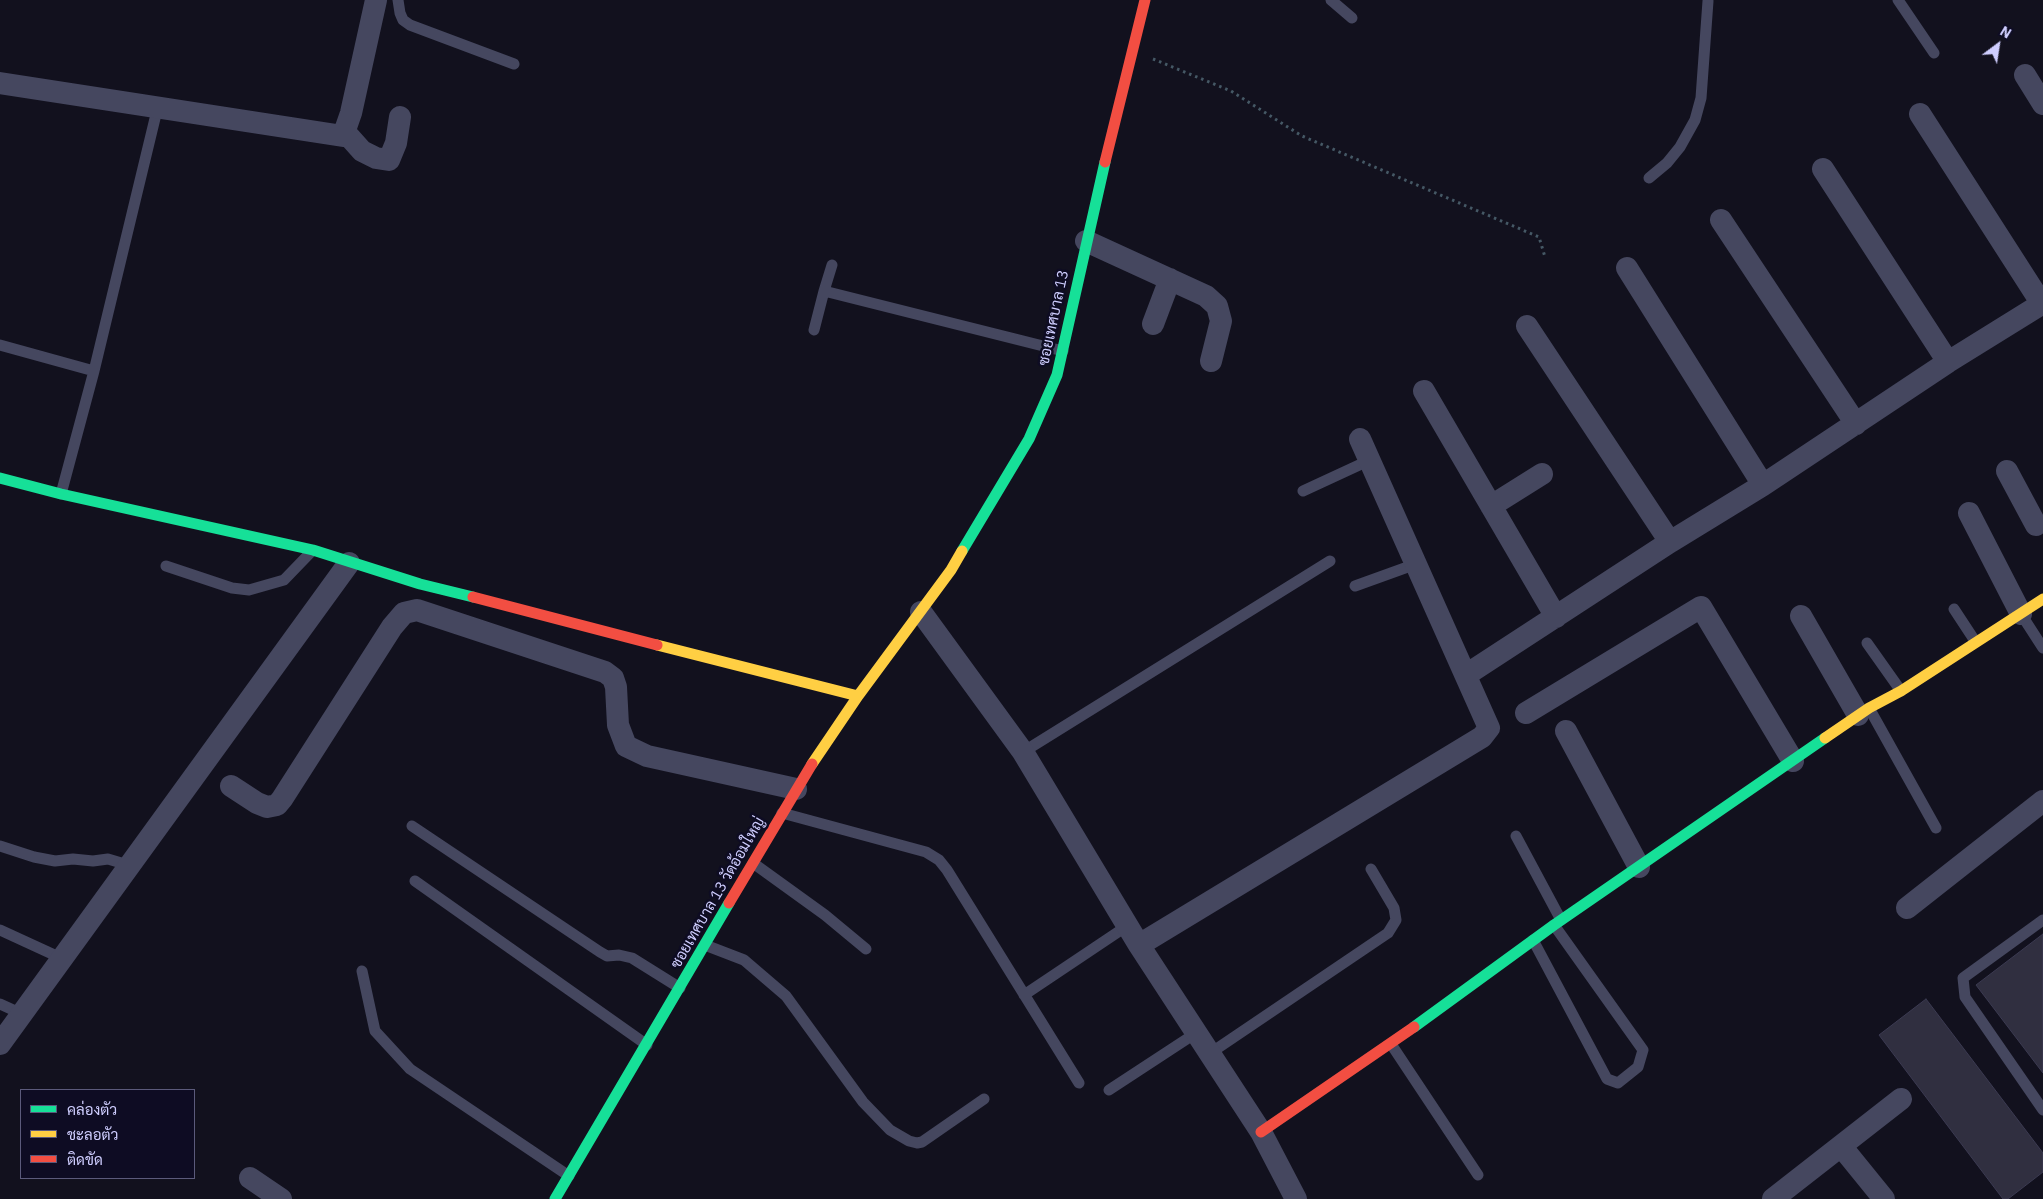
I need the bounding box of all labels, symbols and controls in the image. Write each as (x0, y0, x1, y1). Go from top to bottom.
north arrow (1973, 20, 2023, 70)
text: N (1997, 22, 2015, 42)
street label: ซอยเทศบาล 13 (1035, 269, 1073, 367)
street label: ซอยเทศบาล 13 วัดอ้อมใหญ่ (667, 814, 769, 972)
legend (20, 1089, 195, 1179)
text: คล่องตัว (67, 1100, 117, 1119)
text: ชะลอตัว (67, 1125, 118, 1144)
text: ติดขัด (67, 1150, 103, 1169)

